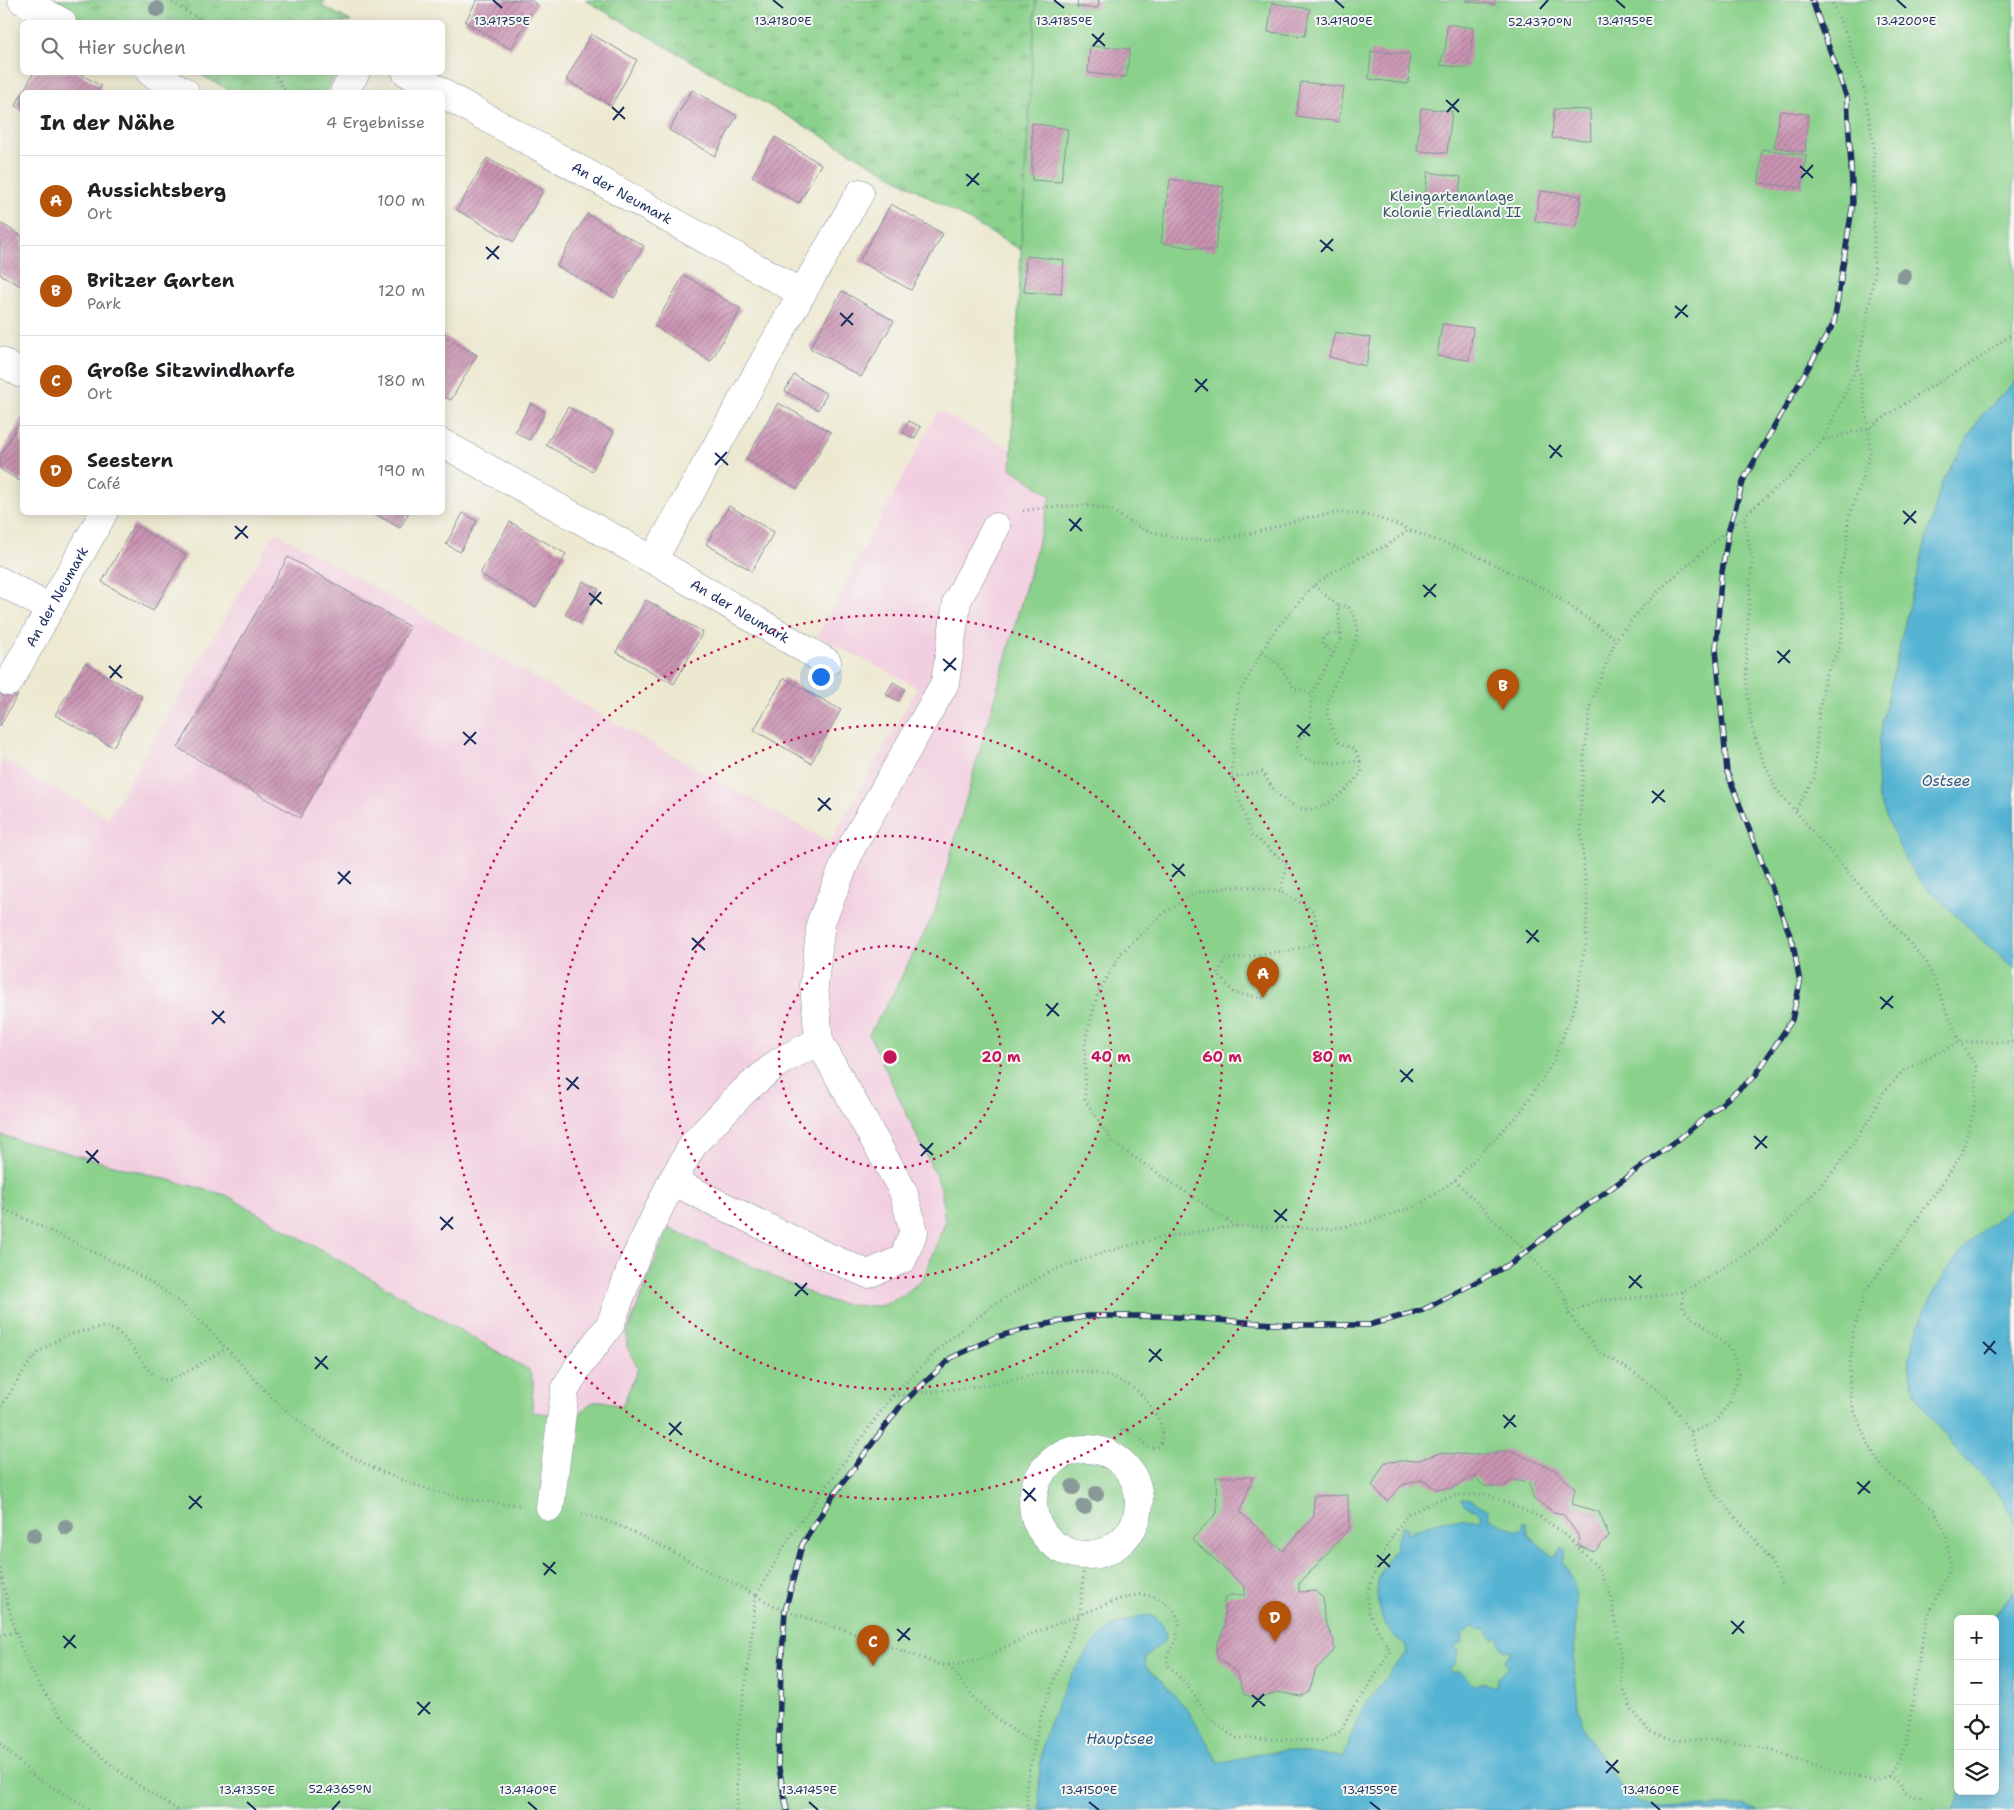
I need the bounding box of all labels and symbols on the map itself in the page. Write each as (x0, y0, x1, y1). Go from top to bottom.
text: 13.4175°E (474, 13, 530, 29)
text: 13.4180°E (754, 13, 812, 29)
text: 13.4185°E (1036, 13, 1092, 29)
text: 13.4190°E (1315, 13, 1373, 29)
text: 13.4195°E (1597, 13, 1653, 29)
text: 13.4200°E (1876, 13, 1936, 29)
text: 52.4370°N (1508, 14, 1572, 30)
street label: An der Neumark (569, 158, 676, 228)
park label: Kleingartenanlage Kolonie Friedland II (1383, 187, 1522, 221)
street label: An der Neumark (22, 543, 92, 650)
street label: An der Neumark (687, 575, 793, 647)
your location (808, 664, 834, 690)
pin: B (1487, 669, 1519, 710)
water label: Ostsee (1922, 771, 1970, 791)
pin: A (1247, 957, 1279, 998)
text: 20 m (981, 1047, 1021, 1067)
text: 40 m (1091, 1047, 1131, 1067)
text: 60 m (1202, 1047, 1242, 1067)
text: 80 m (1312, 1047, 1352, 1067)
centre of rings (881, 1048, 899, 1066)
pin: D (1259, 1601, 1291, 1642)
pin: C (857, 1625, 889, 1666)
water label: Hauptsee (1086, 1729, 1154, 1749)
text: 52.4365°N (308, 1781, 372, 1797)
text: 13.4135°E (219, 1782, 275, 1798)
text: 13.4140°E (499, 1782, 557, 1798)
text: 13.4145°E (781, 1782, 837, 1798)
text: 13.4150°E (1061, 1782, 1117, 1798)
text: 13.4155°E (1342, 1782, 1398, 1798)
text: 13.4160°E (1622, 1782, 1680, 1798)

